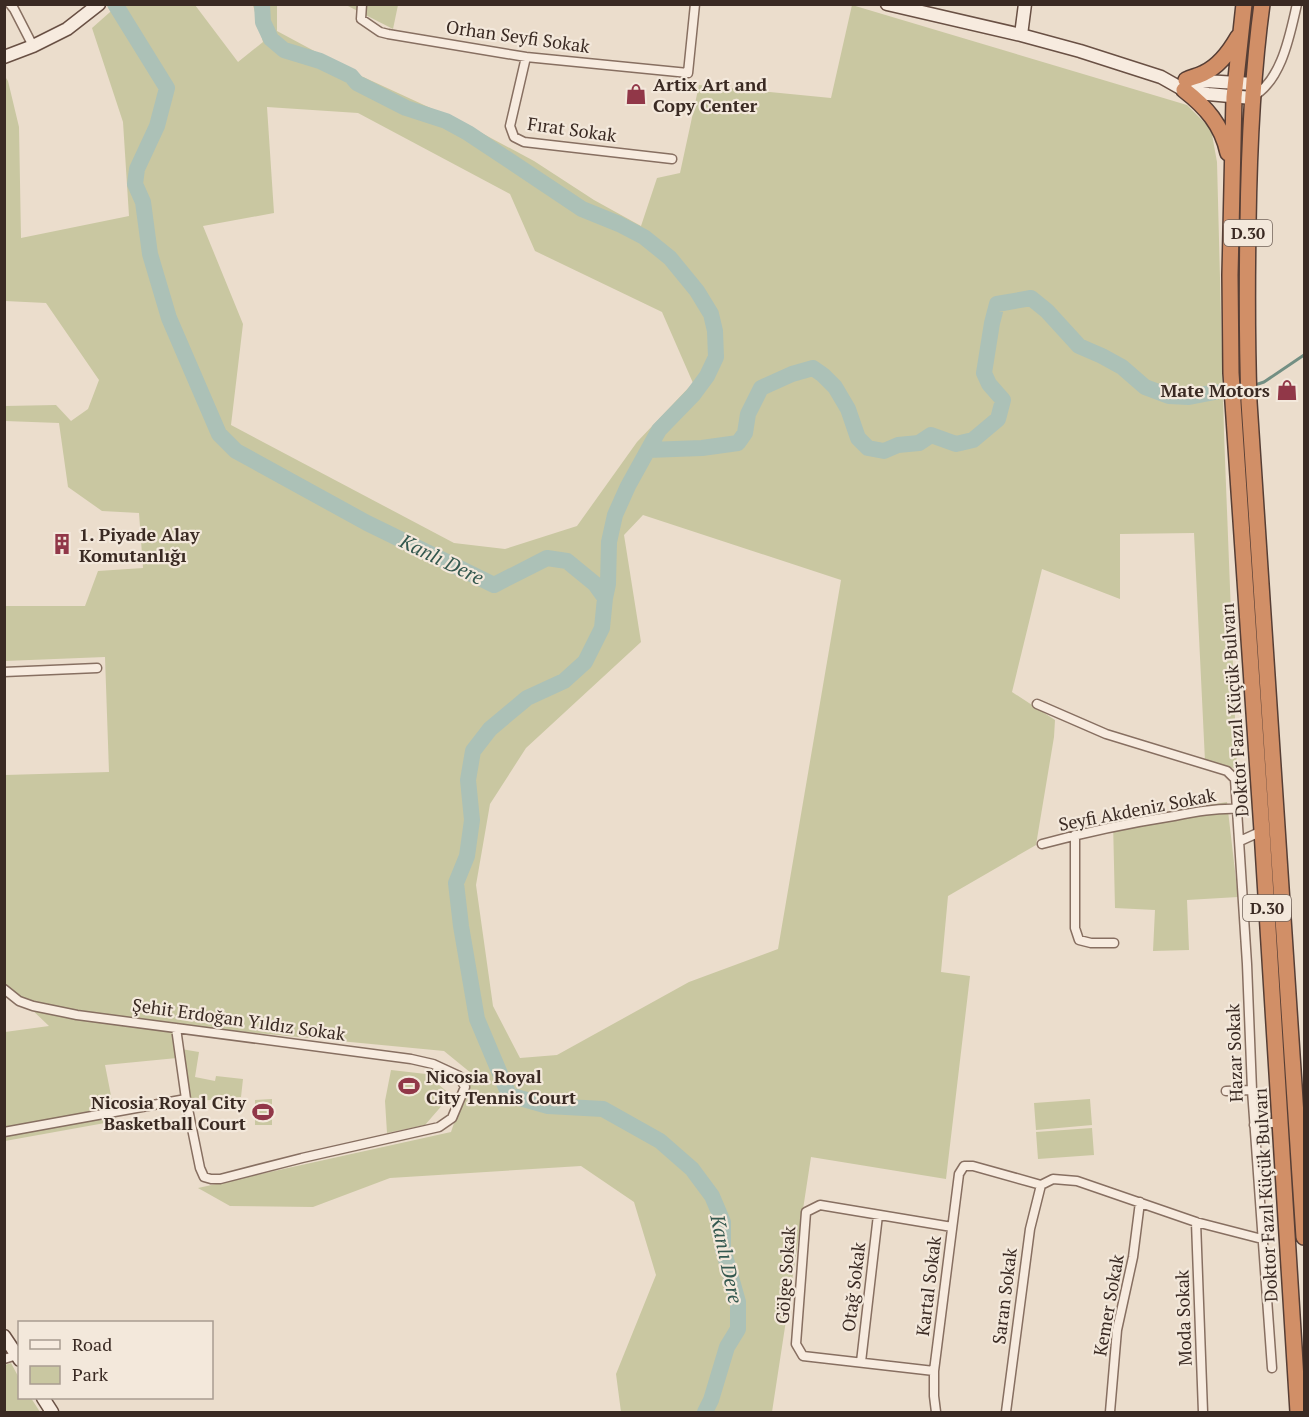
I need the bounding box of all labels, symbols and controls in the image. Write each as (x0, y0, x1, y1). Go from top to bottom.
street label: Orhan Seyfi Sokak (445, 14, 592, 58)
place label: Artix Art and Copy Center (653, 72, 767, 117)
shop icon: Artix Art and Copy Center (624, 82, 648, 106)
street label: Fırat Sokak (526, 111, 619, 147)
road number: D.30 (1224, 220, 1272, 246)
place label: Mate Motors (1160, 378, 1270, 402)
shop icon: Mate Motors (1275, 378, 1299, 402)
place label: 1. Piyade Alay Komutanlığı (79, 522, 200, 567)
water label: Kanlı Dere (395, 527, 488, 591)
building icon: 1. Piyade Alay Komutanlığı (50, 532, 74, 556)
street label: Doktor Fazıl Küçük Bulvarı (1215, 602, 1253, 818)
street label: Seyfi Akdeniz Sokak (1056, 782, 1218, 836)
road number: D.30 (1243, 895, 1291, 921)
street label: Şehit Erdoğan Yıldız Sokak (131, 992, 348, 1046)
street label: Hazar Sokak (1220, 1003, 1248, 1103)
place label: Nicosia Royal City Tennis Court (426, 1064, 576, 1109)
sports icon: Nicosia Royal City Tennis Court (397, 1074, 421, 1098)
street label: Doktor Fazıl Küçük Bulvarı (1247, 1087, 1283, 1303)
place label: Nicosia Royal City Basketball Court (91, 1090, 246, 1135)
sports icon: Nicosia Royal City Basketball Court (251, 1100, 275, 1124)
water label: Kanlı Dere (704, 1211, 750, 1306)
street label: Gölge Sokak (770, 1225, 800, 1325)
street label: Kartal Sokak (910, 1234, 946, 1337)
street label: Otağ Sokak (836, 1240, 870, 1333)
street label: Saran Sokak (986, 1246, 1022, 1346)
street label: Kemer Sokak (1087, 1252, 1129, 1358)
street label: Moda Sokak (1169, 1269, 1197, 1367)
legend (18, 1321, 213, 1399)
text: Road (72, 1332, 112, 1356)
text: Park (72, 1362, 109, 1386)

